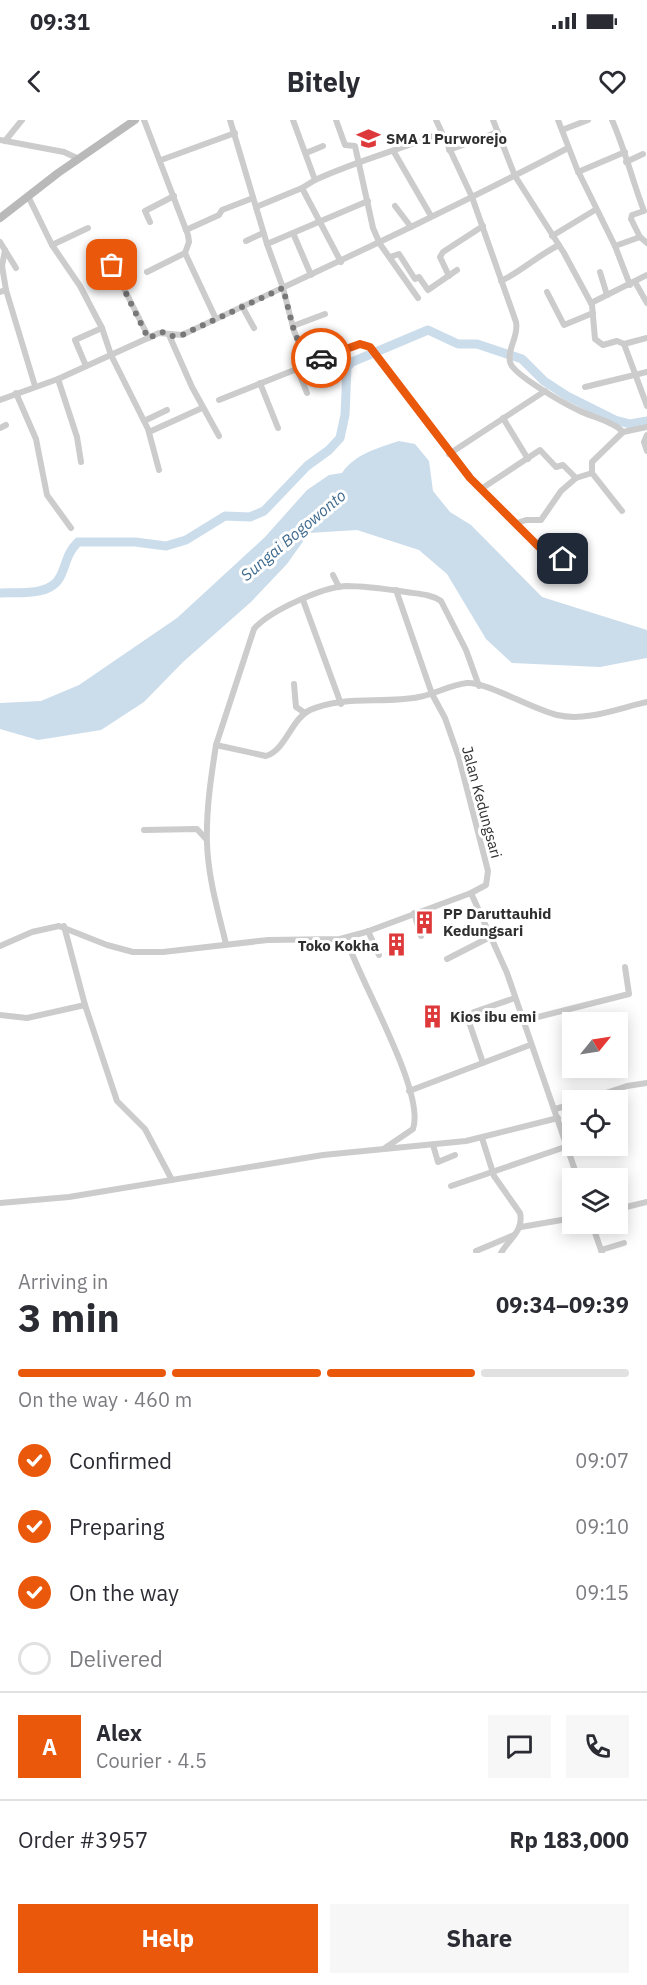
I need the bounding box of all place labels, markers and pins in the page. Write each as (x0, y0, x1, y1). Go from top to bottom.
school or university icon: SMA 1 Purworejo (355, 125, 381, 151)
place label: SMA 1 Purworejo (386, 129, 507, 148)
pin (86, 239, 137, 290)
pin (537, 533, 588, 584)
place label: PP Daruttauhid Kedungsari (443, 904, 551, 940)
building icon: PP Daruttauhid Kedungsari (412, 909, 438, 935)
building icon: Toko Kokha (384, 932, 410, 958)
place label: Toko Kokha (298, 936, 379, 955)
building icon: Kios ibu emi (419, 1003, 445, 1029)
place label: Kios ibu emi (450, 1007, 536, 1026)

